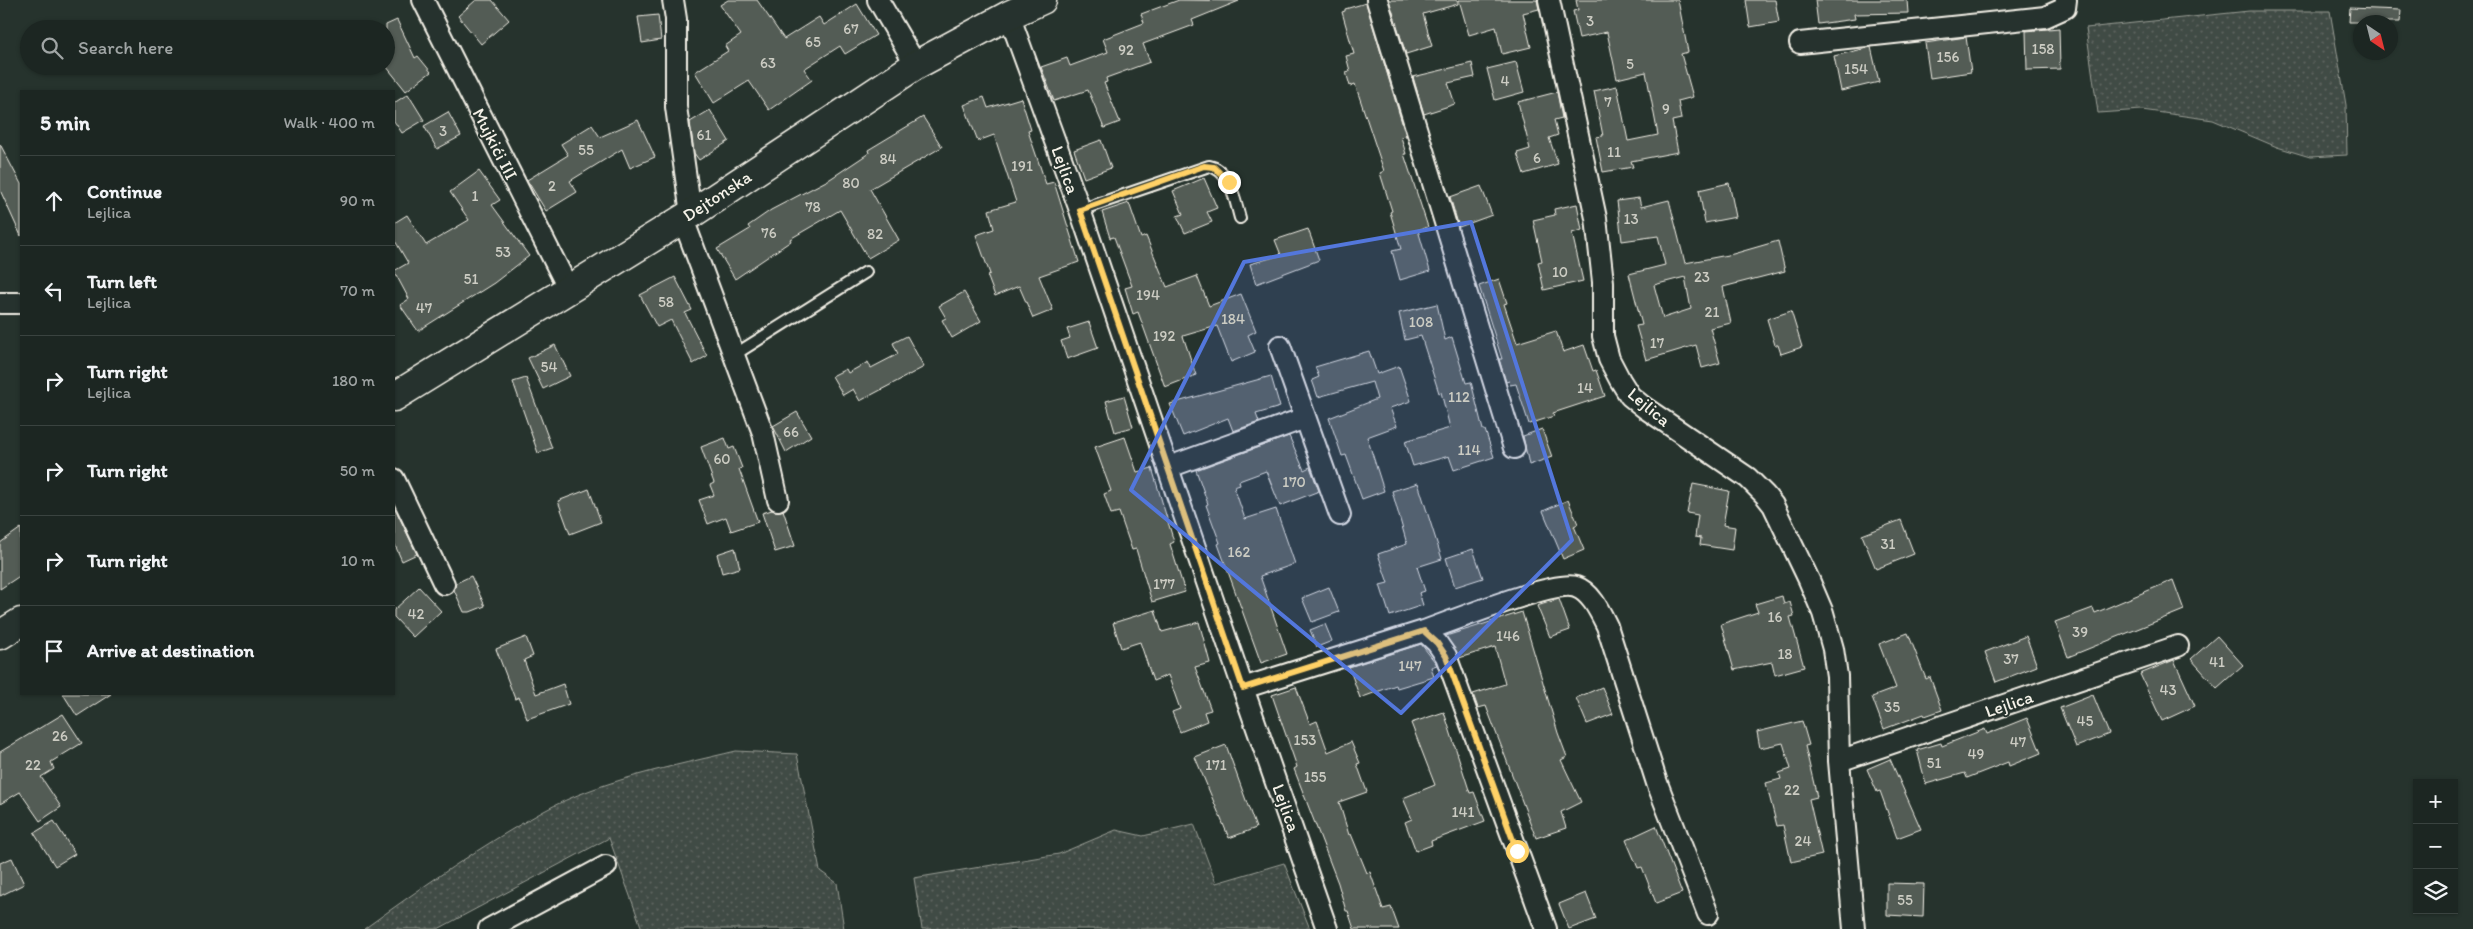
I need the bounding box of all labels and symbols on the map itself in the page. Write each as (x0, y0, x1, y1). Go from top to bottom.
house number: 3 (1586, 12, 1594, 30)
north arrow (2353, 15, 2398, 60)
house number: 67 (843, 20, 859, 38)
house number: 65 (805, 33, 821, 51)
house number: 158 (2031, 40, 2055, 58)
house number: 92 (1118, 41, 1134, 59)
house number: 156 (1937, 48, 1959, 66)
house number: 63 (760, 54, 776, 72)
house number: 5 (1626, 55, 1634, 73)
house number: 154 (1844, 60, 1868, 78)
house number: 4 (1500, 72, 1510, 90)
house number: 7 (1604, 93, 1612, 111)
house number: 9 (1662, 100, 1670, 118)
street label: Mujkići III (468, 104, 522, 184)
house number: 3 (439, 122, 447, 140)
house number: 61 (697, 126, 711, 144)
house number: 55 (578, 141, 594, 159)
street label: Lejlica (1046, 143, 1084, 198)
house number: 11 (1607, 143, 1621, 161)
house number: 6 (1533, 149, 1541, 167)
house number: 84 (879, 150, 897, 168)
house number: 191 (1011, 157, 1033, 175)
street label: Dejtonska (678, 165, 756, 226)
route end (1218, 171, 1241, 194)
house number: 80 (842, 174, 860, 192)
house number: 2 (548, 177, 556, 195)
house number: 1 (472, 187, 479, 205)
house number: 78 (805, 198, 821, 216)
house number: 13 (1623, 210, 1639, 228)
house number: 76 (761, 224, 777, 242)
house number: 82 (867, 225, 883, 243)
house number: 53 (495, 243, 511, 261)
house number: 10 (1552, 263, 1568, 281)
house number: 23 (1694, 268, 1710, 286)
house number: 51 (464, 270, 478, 288)
house number: 194 (1136, 286, 1160, 304)
house number: 58 (658, 293, 674, 311)
house number: 47 (416, 299, 433, 317)
house number: 21 (1705, 303, 1719, 321)
house number: 184 (1221, 310, 1245, 328)
house number: 108 (1409, 313, 1433, 331)
house number: 192 (1153, 327, 1175, 345)
house number: 17 (1650, 334, 1665, 352)
house number: 54 (541, 358, 557, 376)
house number: 14 (1577, 379, 1593, 397)
street label: Lejlica (1623, 383, 1676, 432)
house number: 112 (1448, 388, 1470, 406)
house number: 66 (783, 423, 799, 441)
house number: 114 (1458, 441, 1480, 459)
house number: 60 (713, 450, 731, 468)
house number: 170 (1282, 473, 1306, 491)
house number: 31 (1880, 535, 1896, 553)
house number: 162 (1228, 543, 1250, 561)
house number: 177 (1153, 575, 1175, 593)
house number: 42 (408, 605, 425, 623)
house number: 16 (1768, 608, 1783, 626)
house number: 39 (2072, 623, 2088, 641)
house number: 146 (1496, 627, 1520, 645)
house number: 18 (1777, 645, 1793, 663)
house number: 37 (2003, 650, 2019, 668)
house number: 41 (2209, 653, 2225, 671)
house number: 147 (1398, 657, 1422, 675)
house number: 43 (2159, 681, 2177, 699)
street label: Lejlica (1982, 685, 2037, 722)
house number: 35 (1884, 698, 1900, 716)
house number: 45 (2077, 712, 2094, 730)
house number: 26 (52, 727, 68, 745)
house number: 153 (1293, 731, 1317, 749)
house number: 47 (2010, 733, 2027, 751)
house number: 49 (1968, 745, 1985, 763)
house number: 51 (1927, 754, 1941, 772)
house number: 22 (25, 756, 41, 774)
house number: 171 (1205, 756, 1227, 774)
house number: 155 (1304, 768, 1326, 786)
street label: Lejlica (1267, 781, 1305, 836)
house number: 22 (1784, 781, 1800, 799)
house number: 141 (1452, 803, 1475, 821)
house number: 24 (1795, 832, 1811, 850)
route start (1506, 840, 1529, 863)
house number: 55 (1897, 891, 1913, 909)

